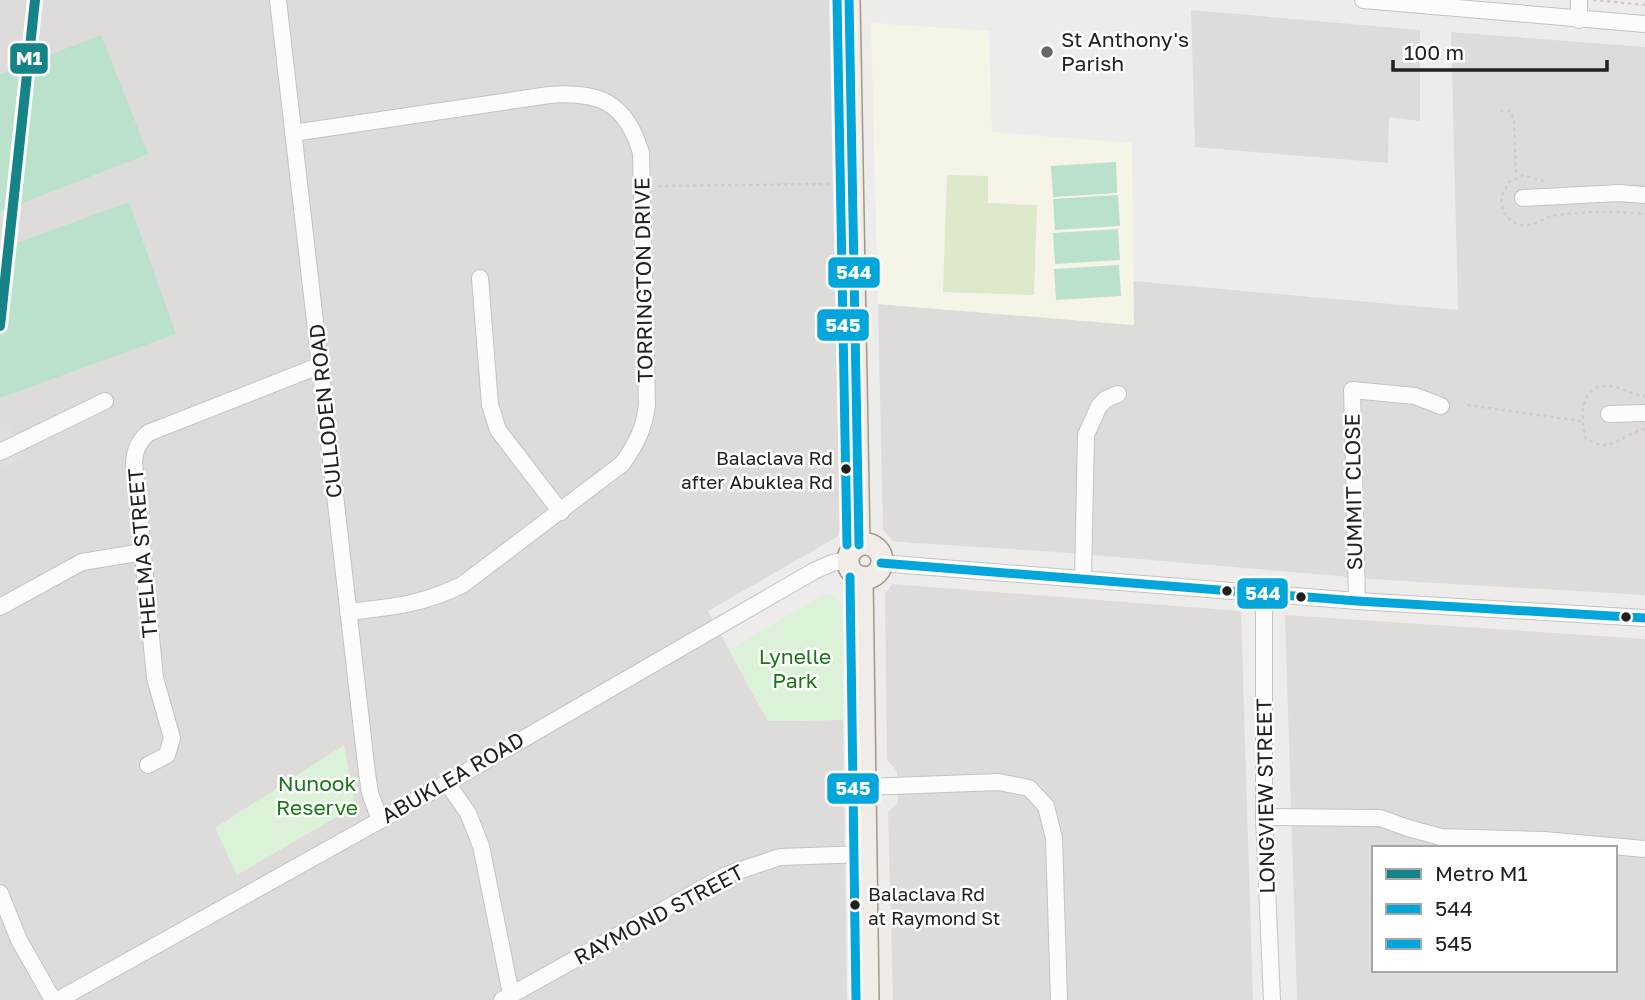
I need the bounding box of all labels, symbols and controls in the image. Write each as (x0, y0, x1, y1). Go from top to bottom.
place label: St Anthony's Parish (1061, 26, 1189, 76)
scale bar (1393, 28, 1606, 72)
text: 100 m (1404, 39, 1464, 65)
line badge: M1 (9, 42, 49, 75)
marker: St Anthony's Parish (1039, 44, 1055, 60)
text: M1 (16, 46, 43, 69)
street label: TORRINGTON DRIVE (628, 177, 658, 383)
line badge: 544 (827, 256, 881, 289)
text: 544 (836, 260, 872, 283)
line badge: 545 (816, 308, 870, 342)
text: 545 (825, 313, 861, 336)
street label: CULLODEN ROAD (303, 323, 347, 500)
street label: SUMMIT CLOSE (1339, 413, 1367, 571)
place label: Balaclava Rd after Abuklea Rd (681, 446, 833, 493)
marker: Balaclava Rd after Abuklea Rd (839, 462, 853, 476)
street label: THELMA STREET (122, 467, 162, 639)
line badge: 544 (1236, 577, 1289, 610)
text: 544 (1245, 581, 1281, 604)
unlabelled marker (1220, 584, 1234, 598)
unlabelled marker (1294, 590, 1308, 604)
unlabelled marker (1619, 610, 1633, 624)
park label: Lynelle Park (759, 643, 831, 693)
street label: LONGVIEW STREET (1250, 698, 1280, 894)
street label: ABUKLEA ROAD (377, 726, 528, 828)
park label: Nunook Reserve (276, 770, 358, 820)
line badge: 545 (826, 772, 880, 805)
text: 545 (835, 776, 871, 799)
legend (1372, 846, 1617, 972)
street label: RAYMOND STREET (569, 858, 748, 970)
text: Metro M1 (1435, 860, 1528, 886)
place label: Balaclava Rd at Raymond St (868, 882, 1000, 929)
text: 544 (1435, 895, 1473, 921)
marker: Balaclava Rd at Raymond St (848, 898, 862, 912)
text: 545 (1435, 930, 1472, 956)

